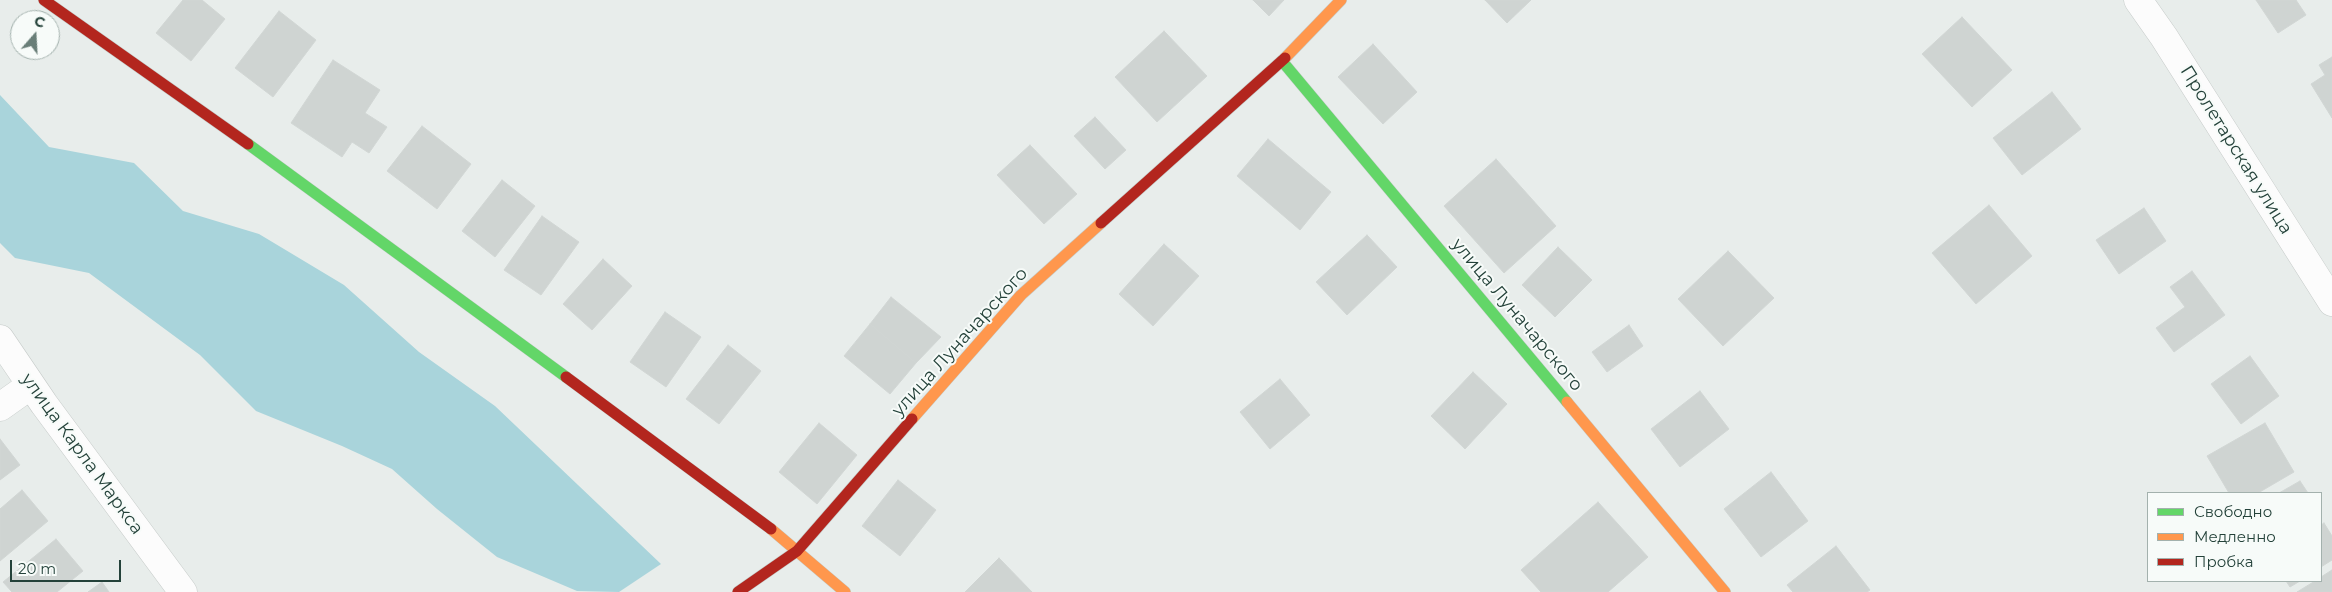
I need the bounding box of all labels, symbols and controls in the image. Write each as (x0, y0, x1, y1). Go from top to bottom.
north arrow (10, 10, 60, 60)
text: С (32, 12, 47, 32)
street label: Пролетарская улица (2175, 62, 2297, 238)
street label: улица Луначарского (1447, 234, 1587, 396)
street label: улица Луначарского (888, 263, 1032, 421)
street label: улица Карла Маркса (16, 369, 148, 539)
legend (2147, 492, 2322, 582)
text: Свободно (2194, 502, 2272, 521)
text: Медленно (2194, 527, 2276, 546)
scale bar (12, 550, 124, 582)
text: Пробка (2194, 552, 2253, 571)
text: 20 m (18, 559, 56, 578)

